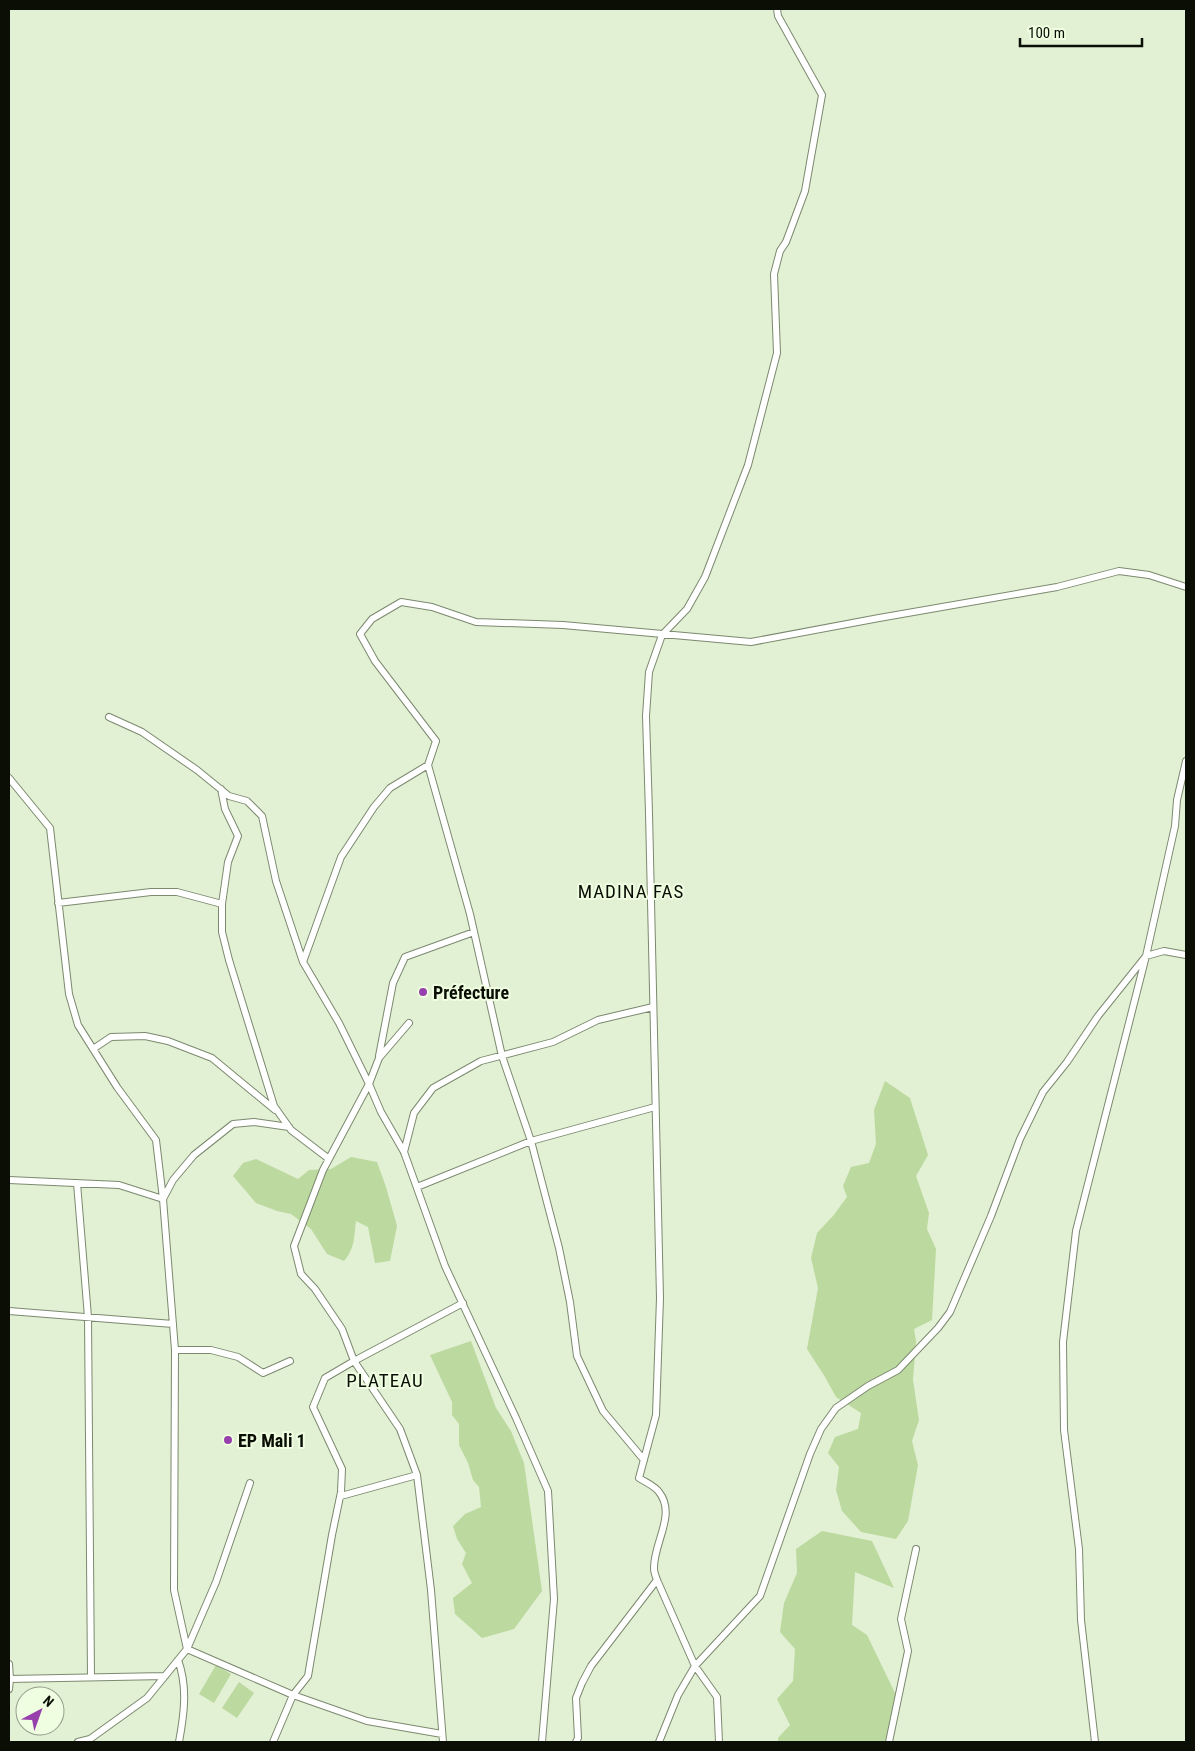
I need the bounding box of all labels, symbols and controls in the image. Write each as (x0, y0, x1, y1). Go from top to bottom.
scale bar (1020, 15, 1142, 47)
text: 100 m (1028, 24, 1065, 42)
district label: MADINA FAS (578, 880, 684, 903)
place label: Préfecture (433, 982, 509, 1003)
marker: Préfecture (417, 986, 429, 998)
district label: PLATEAU (346, 1369, 424, 1392)
place label: EP Mali 1 (238, 1430, 306, 1451)
marker: EP Mali 1 (222, 1434, 234, 1446)
north arrow (15, 1686, 65, 1736)
text: N (40, 1692, 57, 1710)

